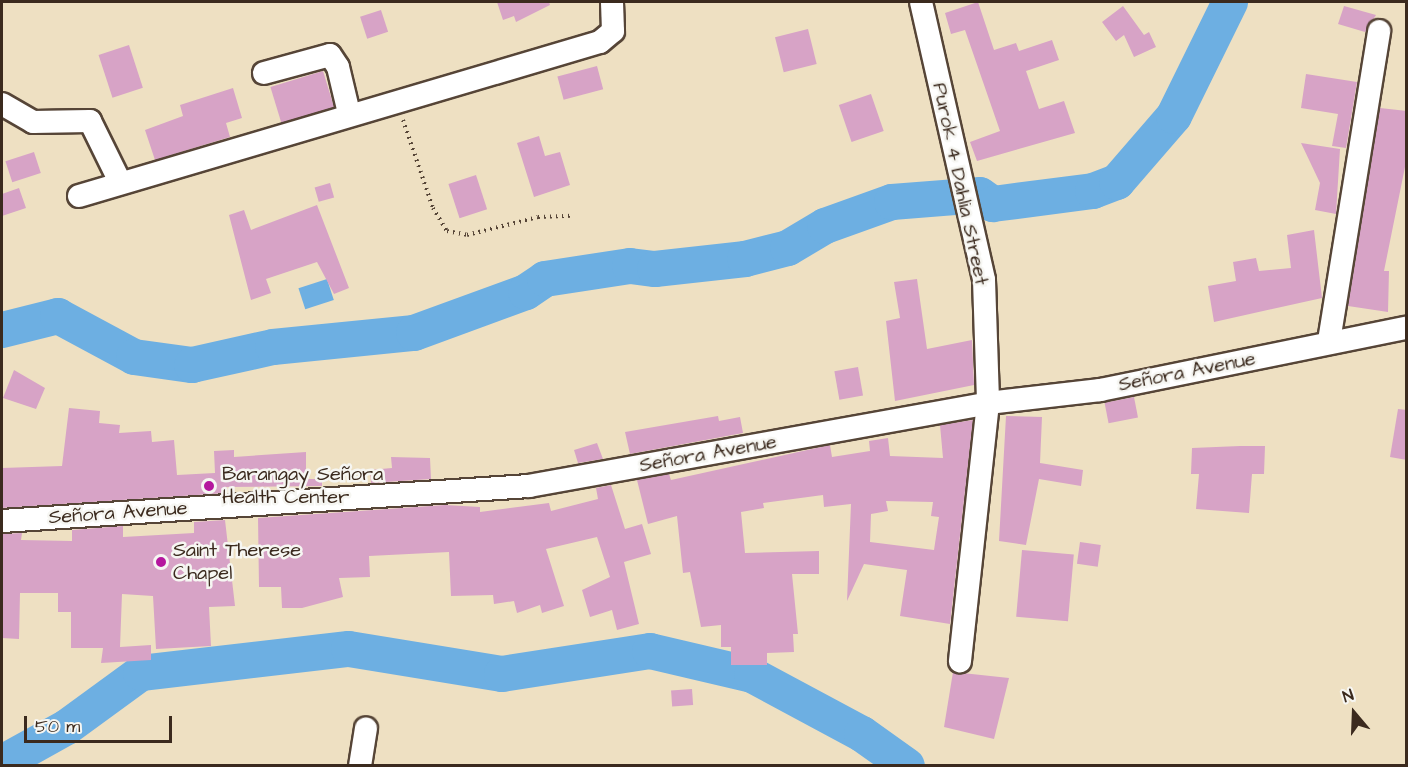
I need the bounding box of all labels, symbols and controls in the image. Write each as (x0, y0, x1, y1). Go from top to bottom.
street label: Purok 4 Dahlia Street (927, 81, 993, 287)
street label: Señora Avenue (1116, 347, 1258, 397)
street label: Señora Avenue (637, 430, 779, 478)
place label: Barangay Señora Health Center (222, 462, 383, 509)
marker: Barangay Señora Health Center (200, 477, 218, 495)
street label: Señora Avenue (48, 496, 188, 530)
place label: Saint Therese Chapel (173, 538, 301, 585)
marker: Saint Therese Chapel (154, 555, 168, 569)
north arrow (1324, 683, 1384, 743)
text: N (1340, 684, 1356, 708)
scale bar (27, 704, 176, 742)
text: 50 m (35, 714, 80, 739)

